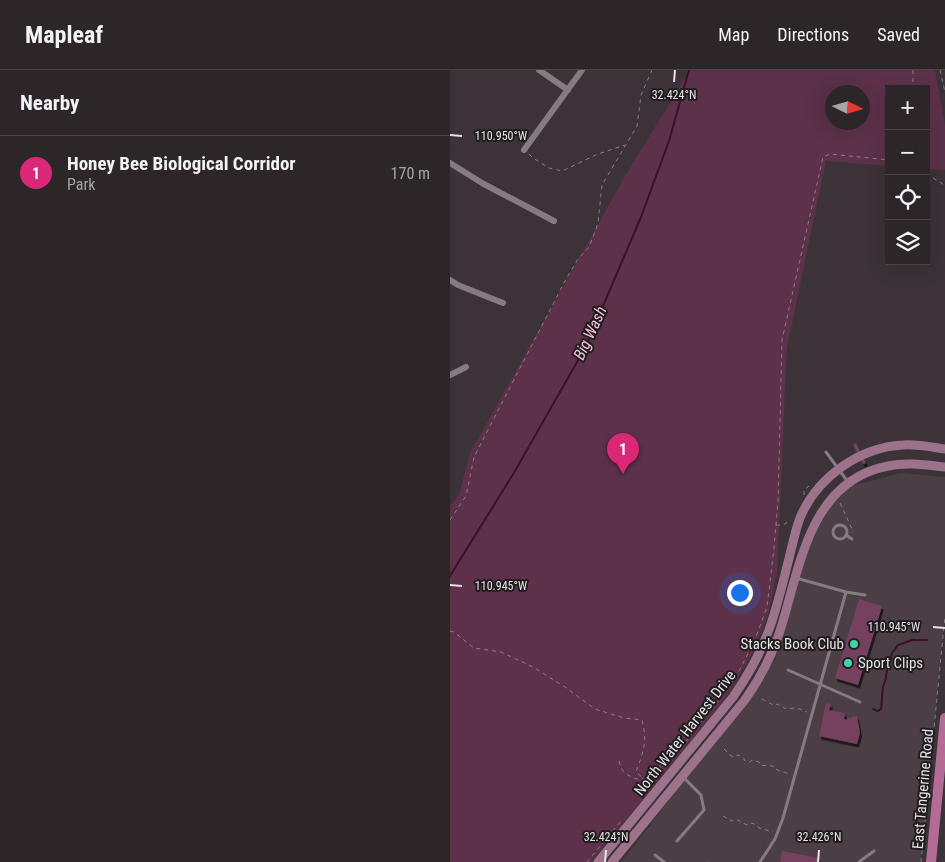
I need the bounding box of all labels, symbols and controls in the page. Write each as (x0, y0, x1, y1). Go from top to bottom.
text: Mapleaf (25, 21, 103, 49)
text: Map (718, 24, 749, 45)
text: Directions (777, 24, 849, 45)
text: Saved (877, 24, 920, 45)
north arrow (825, 85, 870, 130)
map controls (885, 85, 930, 265)
button: + (885, 85, 930, 130)
text: 32.424°N (652, 88, 696, 102)
text: Nearby (20, 91, 79, 115)
text: 110.950°W (475, 129, 527, 143)
button: − (885, 130, 930, 175)
text: Honey Bee Biological Corridor (67, 152, 296, 175)
text: 1 (32, 164, 40, 183)
text: 170 m (391, 164, 430, 183)
text: Park (67, 175, 96, 194)
button: locate (885, 175, 930, 220)
button: layers (885, 220, 930, 265)
water label: Big Wash (569, 303, 611, 363)
pin: 1 (607, 433, 639, 474)
text: 110.945°W (475, 579, 527, 593)
your location (727, 580, 753, 606)
text: 110.945°W (868, 620, 920, 634)
place label: Stacks Book Club (741, 635, 844, 653)
marker: Stacks Book Club (848, 638, 860, 650)
place label: Sport Clips (858, 654, 923, 672)
marker: Sport Clips (842, 657, 854, 669)
street label: North Water Harvest Drive (631, 667, 739, 799)
street label: East Tangerine Road (909, 728, 937, 850)
text: 32.424°N (584, 830, 628, 844)
text: 32.426°N (797, 830, 841, 844)

